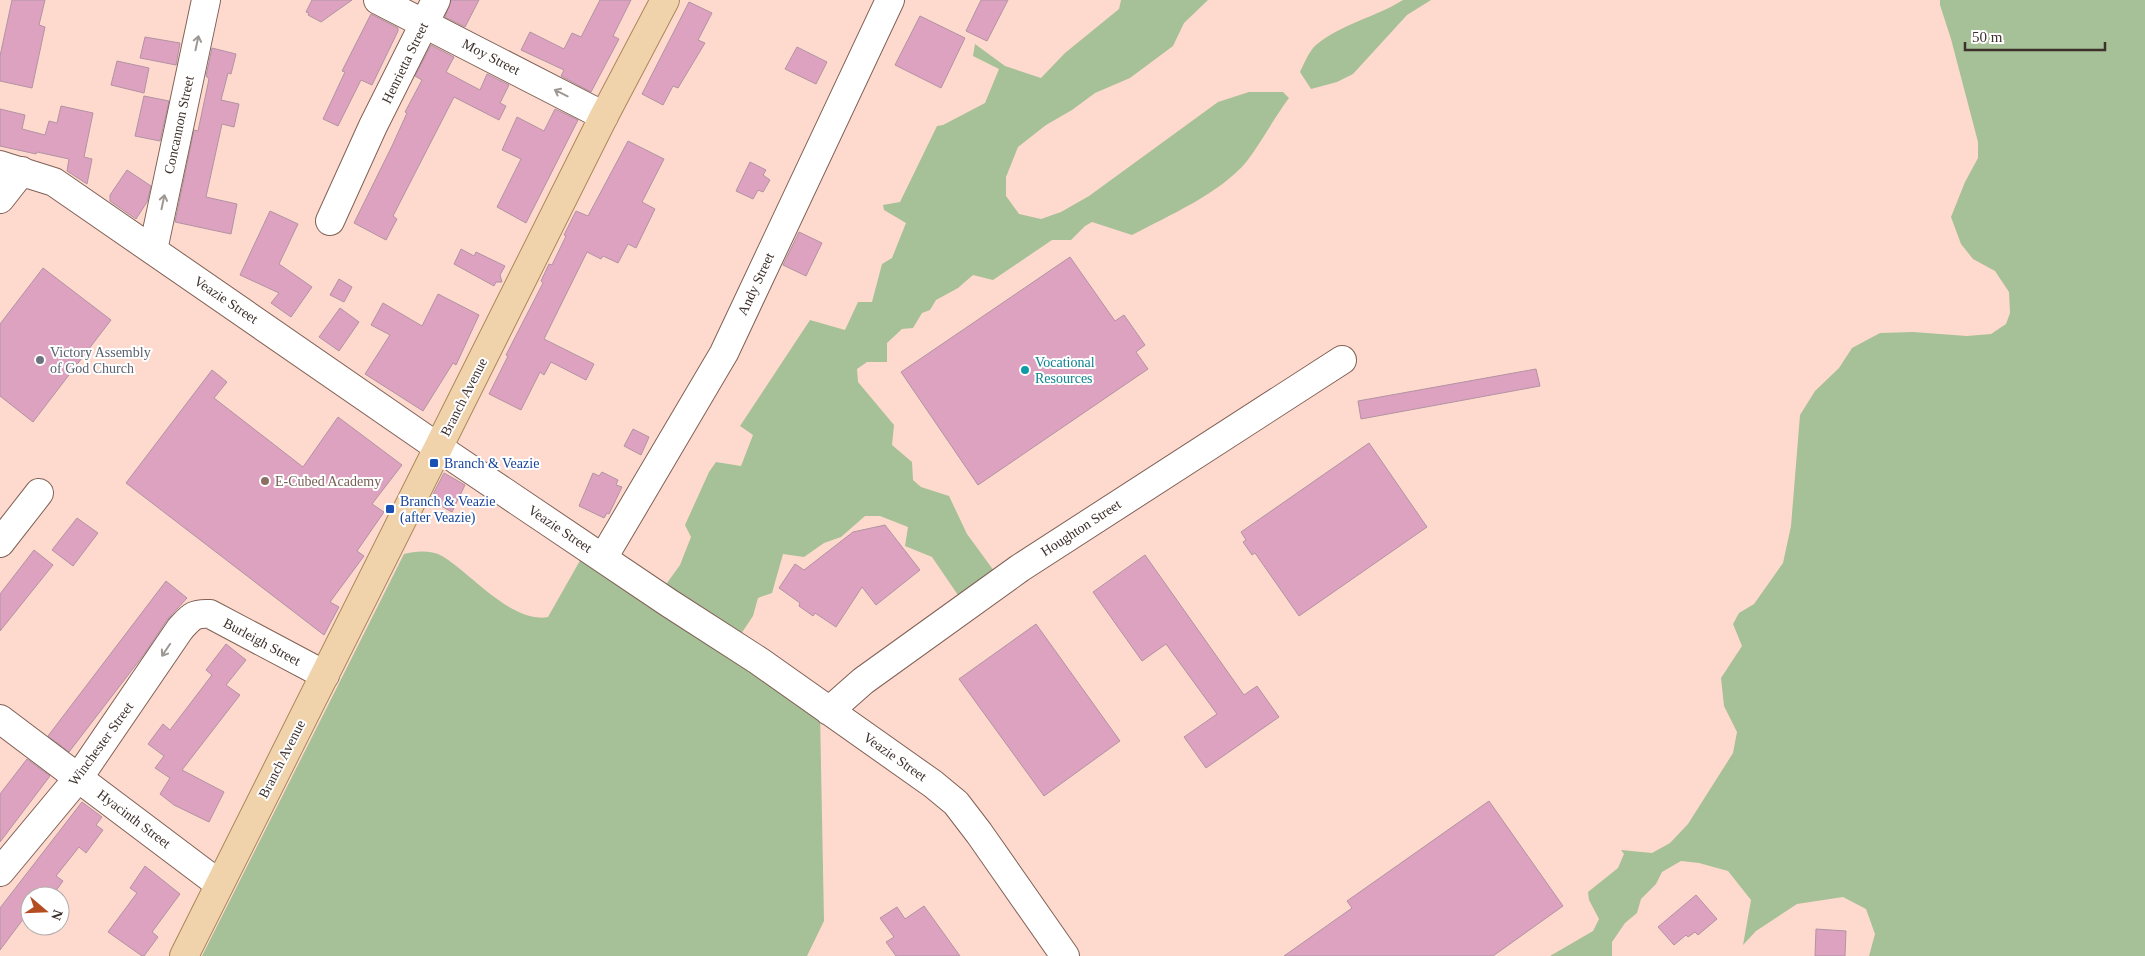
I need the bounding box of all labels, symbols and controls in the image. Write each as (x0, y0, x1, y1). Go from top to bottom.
street label: Henrietta Street (379, 20, 431, 106)
scale bar (1965, 20, 2105, 52)
text: 50 m (1972, 29, 2003, 45)
one-way arrow (192, 36, 202, 52)
street label: Moy Street (460, 36, 522, 78)
street label: Concannon Street (161, 74, 197, 175)
one-way arrow (554, 88, 569, 97)
one-way arrow (159, 195, 168, 211)
street label: Andy Street (735, 250, 777, 318)
street label: Veazie Street (191, 273, 261, 327)
place label: Victory Assembly of God Church (50, 345, 151, 376)
marker: Victory Assembly of God Church (34, 354, 46, 366)
street label: Branch Avenue (438, 355, 490, 439)
place label: Vocational Resources (1035, 355, 1095, 386)
marker: Vocational Resources (1019, 364, 1031, 376)
place label: Branch & Veazie (444, 456, 539, 471)
marker: Branch & Veazie (428, 457, 440, 469)
place label: E-Cubed Academy (275, 474, 381, 489)
marker: E-Cubed Academy (259, 475, 271, 487)
place label: Branch & Veazie (after Veazie) (400, 494, 495, 526)
street label: Houghton Street (1038, 497, 1124, 559)
street label: Veazie Street (525, 502, 595, 556)
marker: Branch & Veazie (after Veazie) (384, 503, 396, 515)
street label: Burleigh Street (221, 615, 303, 669)
one-way arrow (161, 642, 171, 656)
street label: Winchester Street (66, 699, 136, 789)
street label: Branch Avenue (256, 717, 308, 801)
street label: Veazie Street (861, 730, 929, 784)
street label: Hyacinth Street (95, 787, 174, 851)
north arrow (20, 886, 70, 936)
text: N (48, 908, 66, 922)

